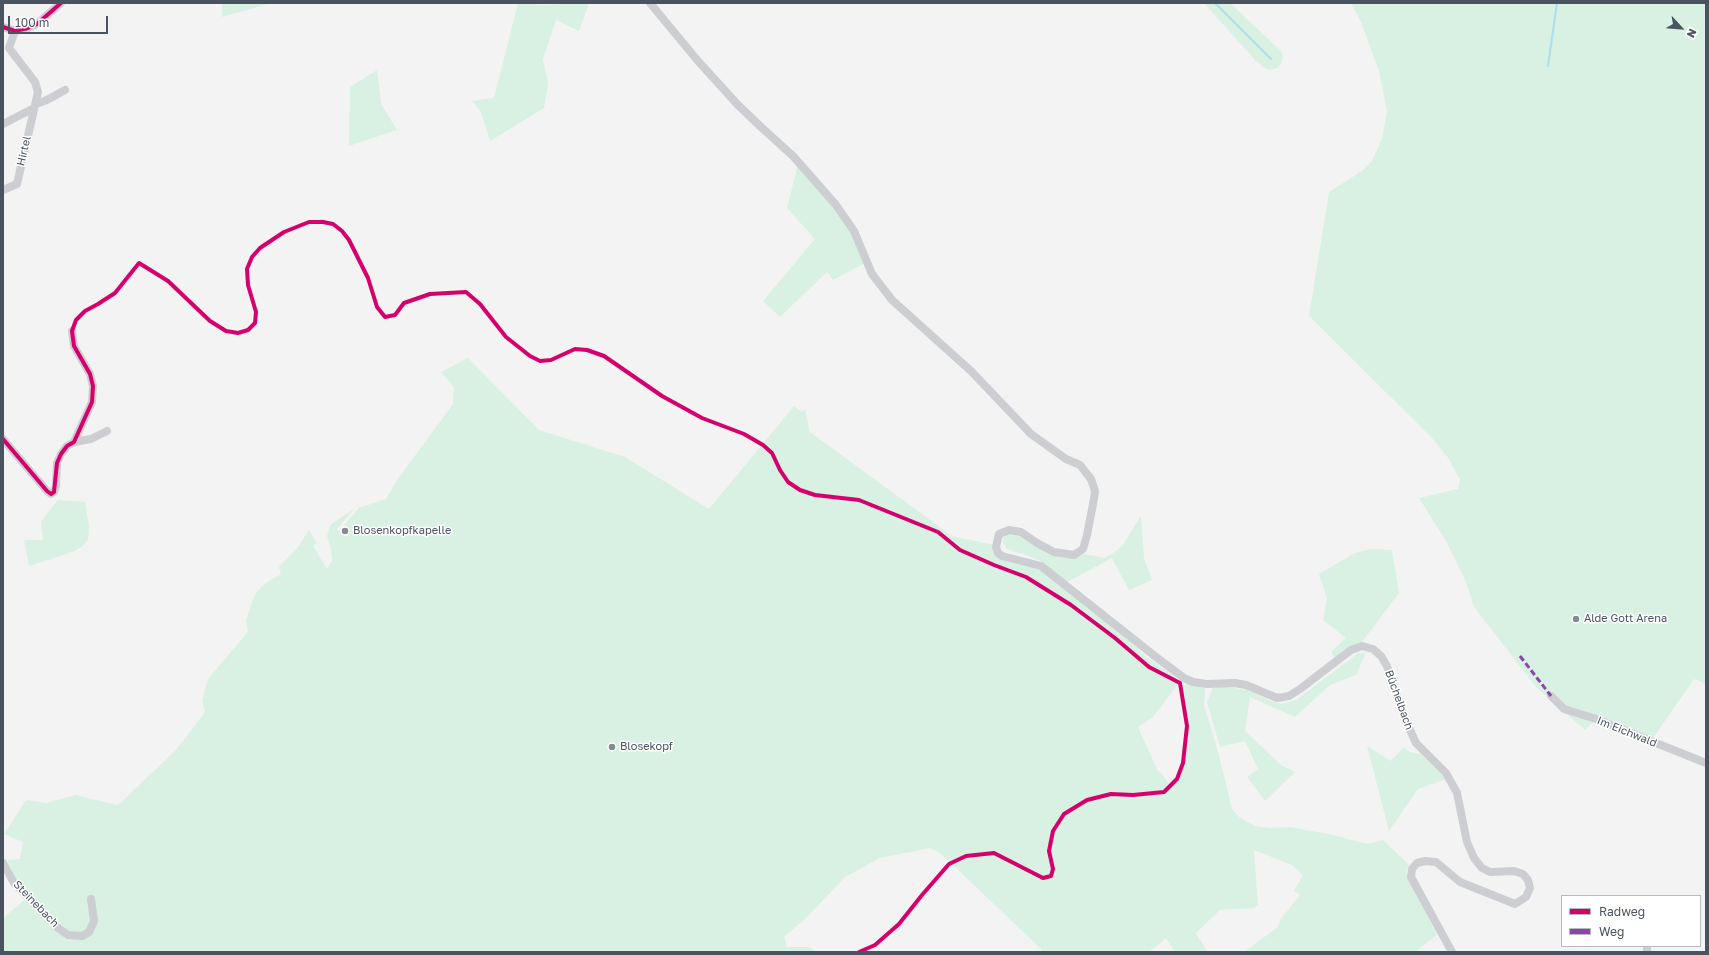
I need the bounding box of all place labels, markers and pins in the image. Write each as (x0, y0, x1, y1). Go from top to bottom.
place label: Blosenkopfkapelle (353, 524, 451, 538)
marker: Blosenkopfkapelle (340, 526, 350, 536)
place label: Alde Gott Arena (1584, 612, 1667, 626)
marker: Alde Gott Arena (1571, 614, 1581, 624)
place label: Blosekopf (620, 740, 673, 754)
marker: Blosekopf (607, 742, 617, 752)

